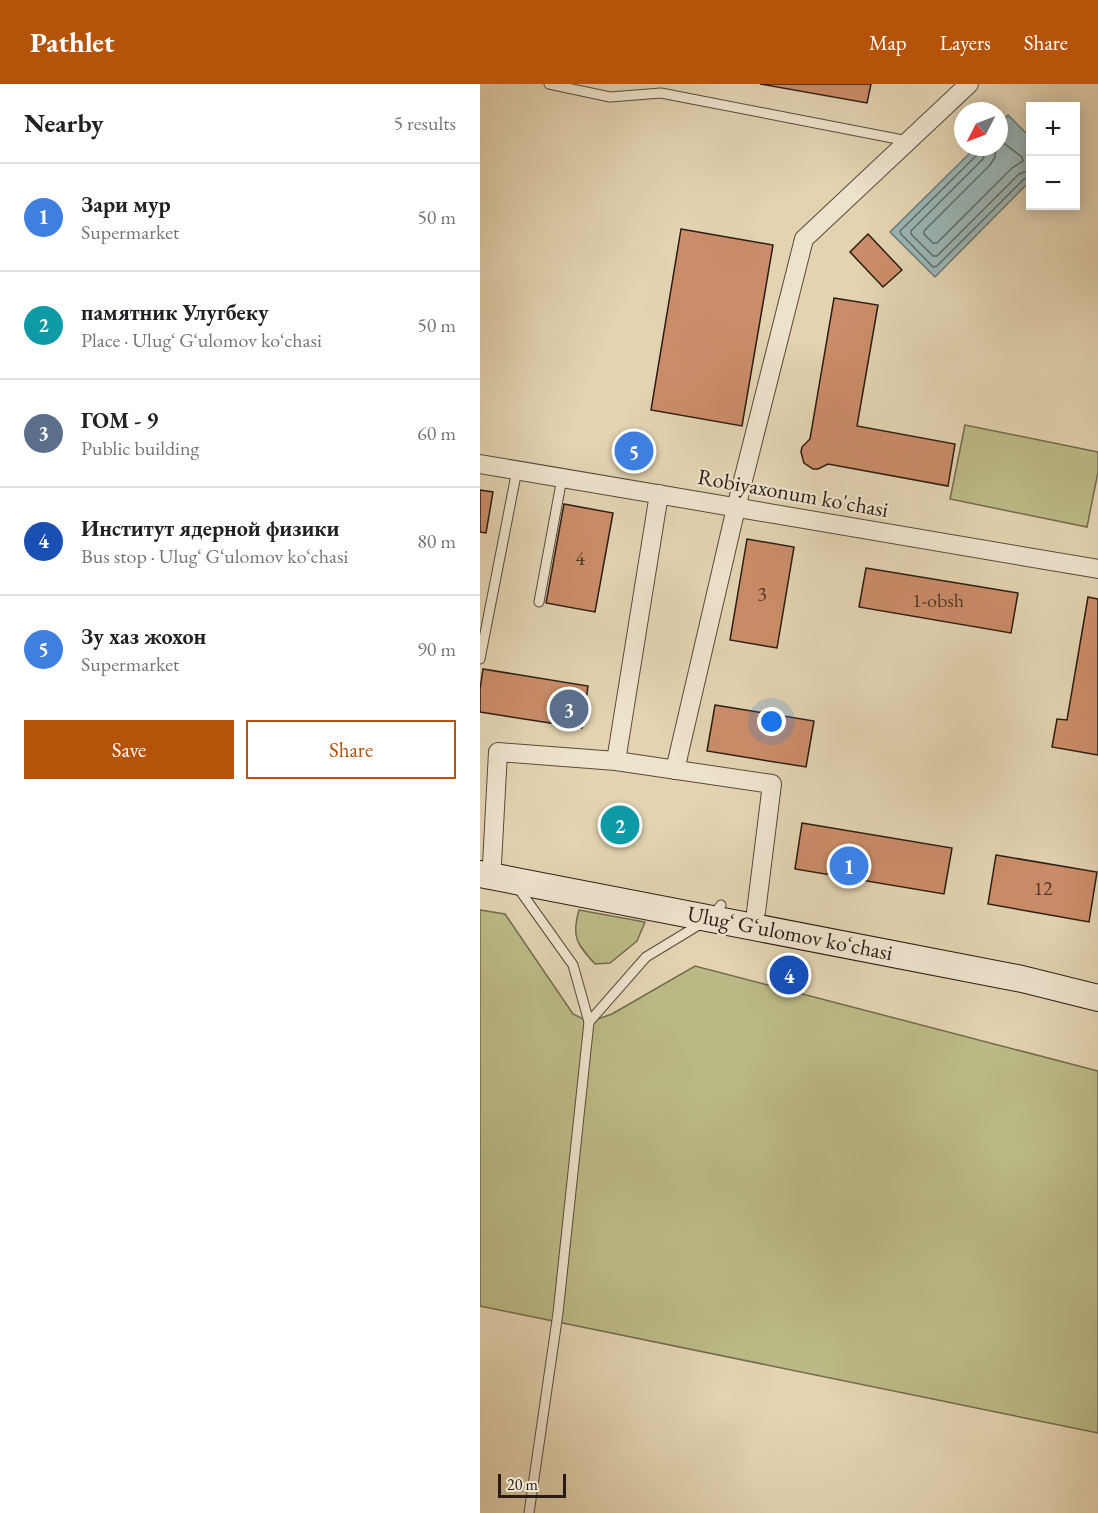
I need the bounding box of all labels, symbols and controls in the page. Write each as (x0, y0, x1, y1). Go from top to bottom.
text: Pathlet (30, 24, 114, 60)
text: Map (869, 29, 907, 56)
text: Layers (940, 29, 991, 56)
text: Share (1024, 29, 1068, 56)
north arrow (954, 102, 1008, 156)
map controls (1026, 102, 1080, 210)
button: + (1026, 102, 1080, 156)
text: Nearby (24, 106, 104, 140)
text: 5 results (393, 110, 456, 136)
button: − (1026, 156, 1080, 210)
text: Зари мур (81, 190, 171, 219)
text: 1 (38, 204, 49, 230)
text: 50 m (417, 204, 456, 230)
text: Supermarket (81, 219, 179, 245)
text: памятник Улугбеку (81, 298, 269, 327)
text: 2 (38, 312, 49, 338)
text: 50 m (417, 312, 456, 338)
text: Place · Ulugʻ Gʻulomov koʻchasi (81, 327, 322, 353)
text: ГОМ - 9 (81, 406, 158, 435)
text: 3 (38, 420, 49, 446)
text: 60 m (417, 420, 456, 446)
pin: 5 (614, 428, 654, 473)
text: Public building (81, 435, 199, 461)
street label: Robiyaxonum ko'chasi (695, 462, 891, 524)
text: Институт ядерной физики (81, 514, 339, 543)
text: 4 (38, 528, 49, 554)
text: 80 m (417, 528, 456, 554)
text: Bus stop · Ulugʻ Gʻulomov koʻchasi (81, 543, 348, 569)
house number: 4 (575, 545, 585, 571)
house number: 3 (757, 581, 767, 607)
house number: 1-obsh (912, 587, 964, 613)
text: Зу хаз жохон (81, 622, 206, 651)
text: 5 (38, 636, 49, 662)
text: 90 m (417, 636, 456, 662)
text: Supermarket (81, 651, 179, 677)
pin: 3 (550, 686, 589, 732)
your location (757, 707, 786, 736)
button: Save (24, 720, 234, 779)
button: Share (246, 720, 456, 779)
pin: 2 (600, 802, 640, 848)
pin: 1 (830, 844, 868, 888)
house number: 12 (1033, 875, 1053, 901)
street label: Ulugʻ Gʻulomov koʻchasi (685, 899, 895, 967)
pin: 4 (770, 952, 808, 998)
scale bar (498, 1471, 566, 1498)
text: 20 m (507, 1474, 538, 1495)

